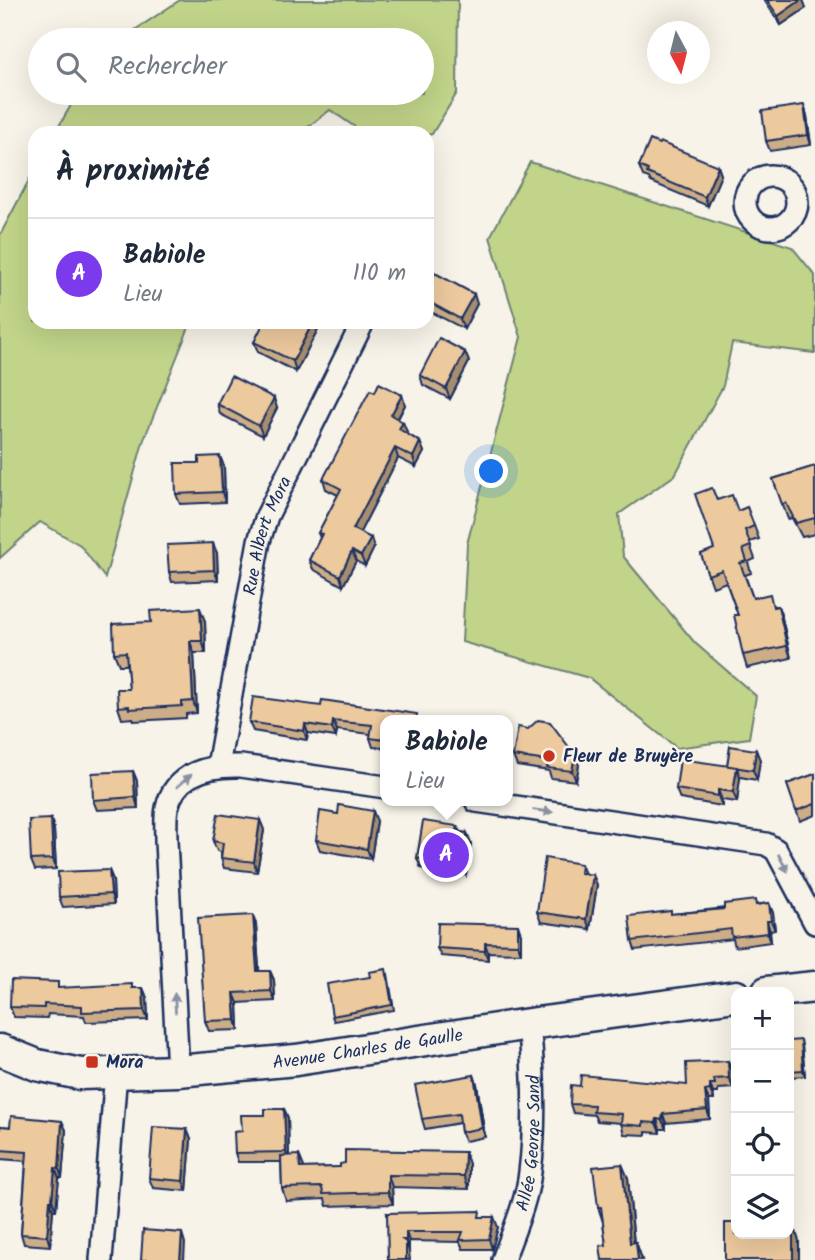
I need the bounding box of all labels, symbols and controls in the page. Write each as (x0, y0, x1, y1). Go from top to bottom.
north arrow (647, 21, 710, 84)
search box (28, 28, 434, 105)
text: Rechercher (108, 46, 227, 88)
icon: search (52, 48, 90, 86)
text: À proximité (56, 148, 209, 196)
text: Babiole (123, 235, 205, 277)
text: A (72, 256, 86, 292)
text: 110 m (353, 256, 406, 292)
text: Lieu (123, 277, 162, 313)
your location (474, 454, 508, 488)
street label: Rue Albert Mora (236, 471, 301, 598)
popup (380, 715, 513, 806)
text: Babiole (405, 722, 488, 764)
place label: Fleur de Bruyère (563, 743, 693, 772)
marker: Fleur de Bruyère (541, 748, 557, 764)
text: Lieu (405, 764, 445, 800)
one-way arrow (175, 773, 193, 789)
one-way arrow (533, 806, 555, 817)
pin: A (423, 829, 469, 881)
one-way arrow (777, 853, 789, 873)
map controls (731, 987, 794, 1239)
button: + (731, 987, 794, 1050)
one-way arrow (169, 991, 180, 1013)
street label: Avenue Charles de Gaulle (271, 1021, 465, 1078)
place label: Mora (106, 1049, 144, 1078)
button: − (731, 1050, 794, 1113)
marker: Mora (84, 1054, 100, 1070)
street label: Allée George Sand (509, 1073, 550, 1215)
button: locate (731, 1113, 794, 1176)
button: layers (731, 1176, 794, 1239)

